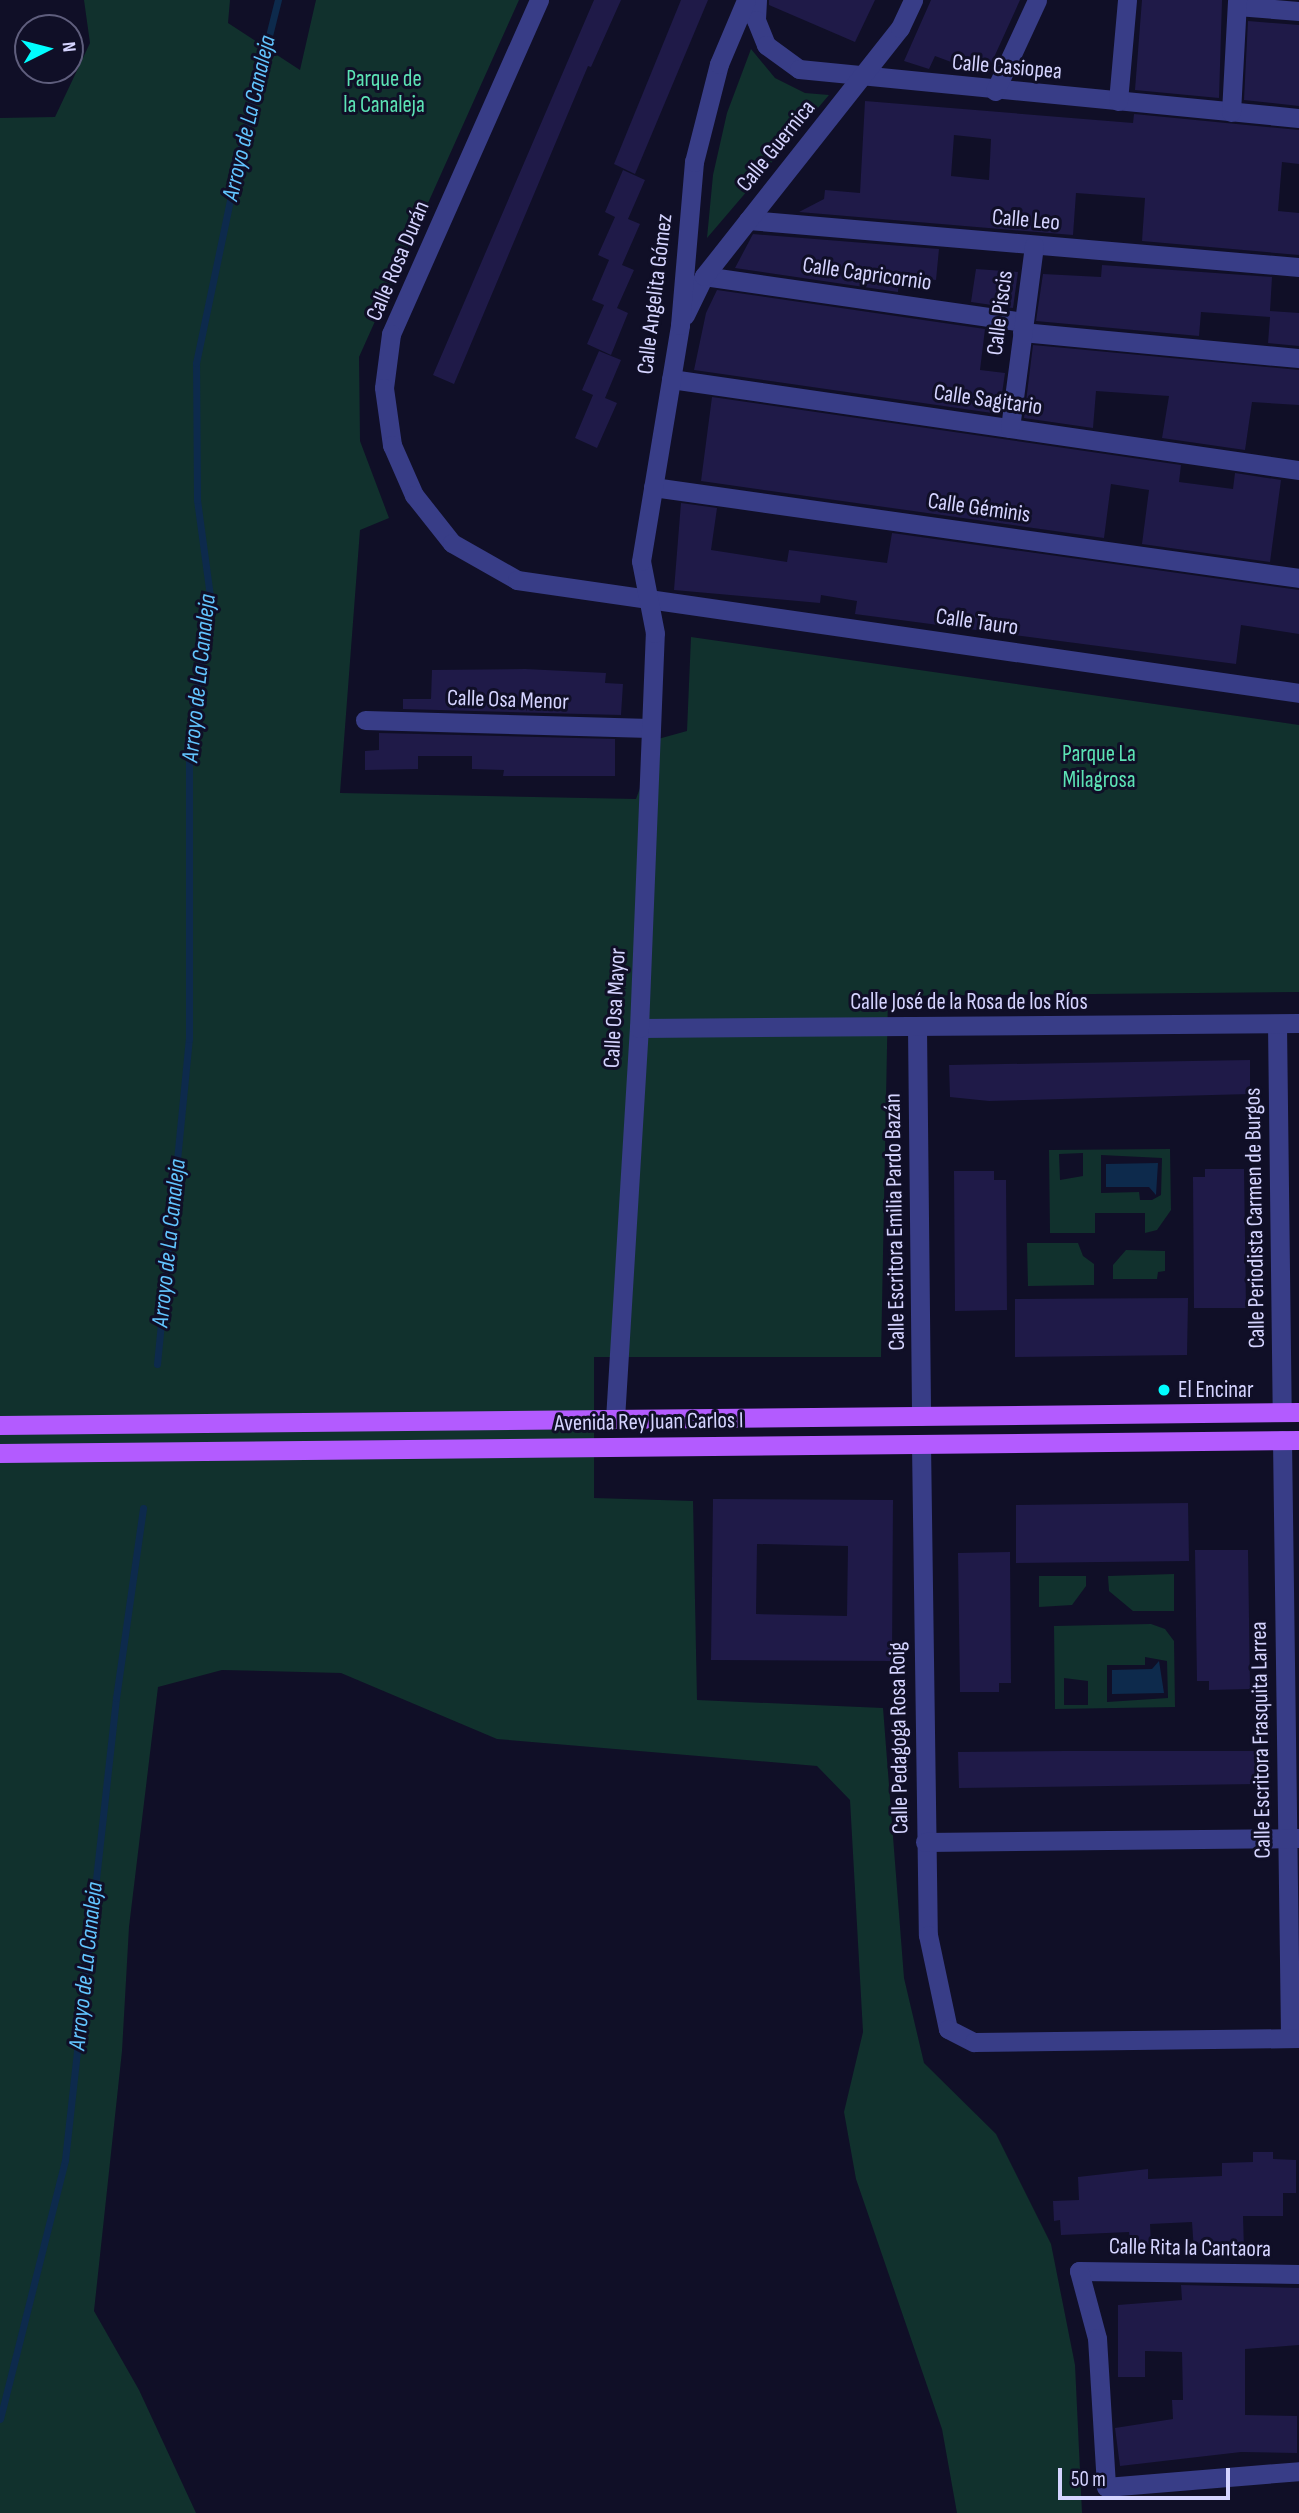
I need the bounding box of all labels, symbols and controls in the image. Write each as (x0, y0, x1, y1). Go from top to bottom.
north arrow (14, 14, 84, 84)
water label: Arroyo de La Canaleja (216, 33, 282, 203)
text: N (56, 41, 80, 53)
street label: Calle Casiopea (951, 48, 1063, 86)
park label: Parque de la Canaleja (343, 65, 425, 119)
street label: Calle Guernica (731, 95, 821, 197)
street label: Calle Rosa Durán (360, 197, 436, 325)
street label: Calle Leo (991, 203, 1061, 237)
street label: Calle Angelita Gómez (631, 212, 679, 376)
street label: Calle Capricornio (801, 251, 933, 297)
street label: Calle Piscis (981, 269, 1019, 357)
street label: Calle Sagitario (932, 379, 1044, 421)
street label: Calle Géminis (926, 487, 1032, 529)
water label: Arroyo de La Canaleja (176, 593, 222, 763)
street label: Calle Tauro (934, 603, 1020, 641)
street label: Calle Osa Menor (447, 684, 569, 716)
park label: Parque La Milagrosa (1062, 740, 1136, 794)
street label: Calle Osa Mayor (598, 947, 632, 1069)
street label: Calle José de la Rosa de los Ríos (850, 988, 1088, 1016)
street label: Calle Periodista Carmen de Burgos (1239, 1087, 1271, 1349)
street label: Calle Escritora Emilia Pardo Bazán (879, 1093, 911, 1351)
water label: Arroyo de La Canaleja (146, 1158, 192, 1328)
place label: El Encinar (1178, 1376, 1254, 1404)
marker: El Encinar (1156, 1382, 1172, 1398)
street label: Avenida Rey Juan Carlos I (554, 1407, 744, 1437)
street label: Calle Escritora Frasquita Larrea (1245, 1621, 1277, 1859)
street label: Calle Pedagoga Rosa Roig (884, 1642, 914, 1834)
water label: Arroyo de La Canaleja (63, 1881, 109, 2051)
street label: Calle Rita la Cantaora (1109, 2233, 1271, 2263)
scale bar (1061, 2454, 1232, 2498)
text: 50 m (1071, 2467, 1106, 2492)

